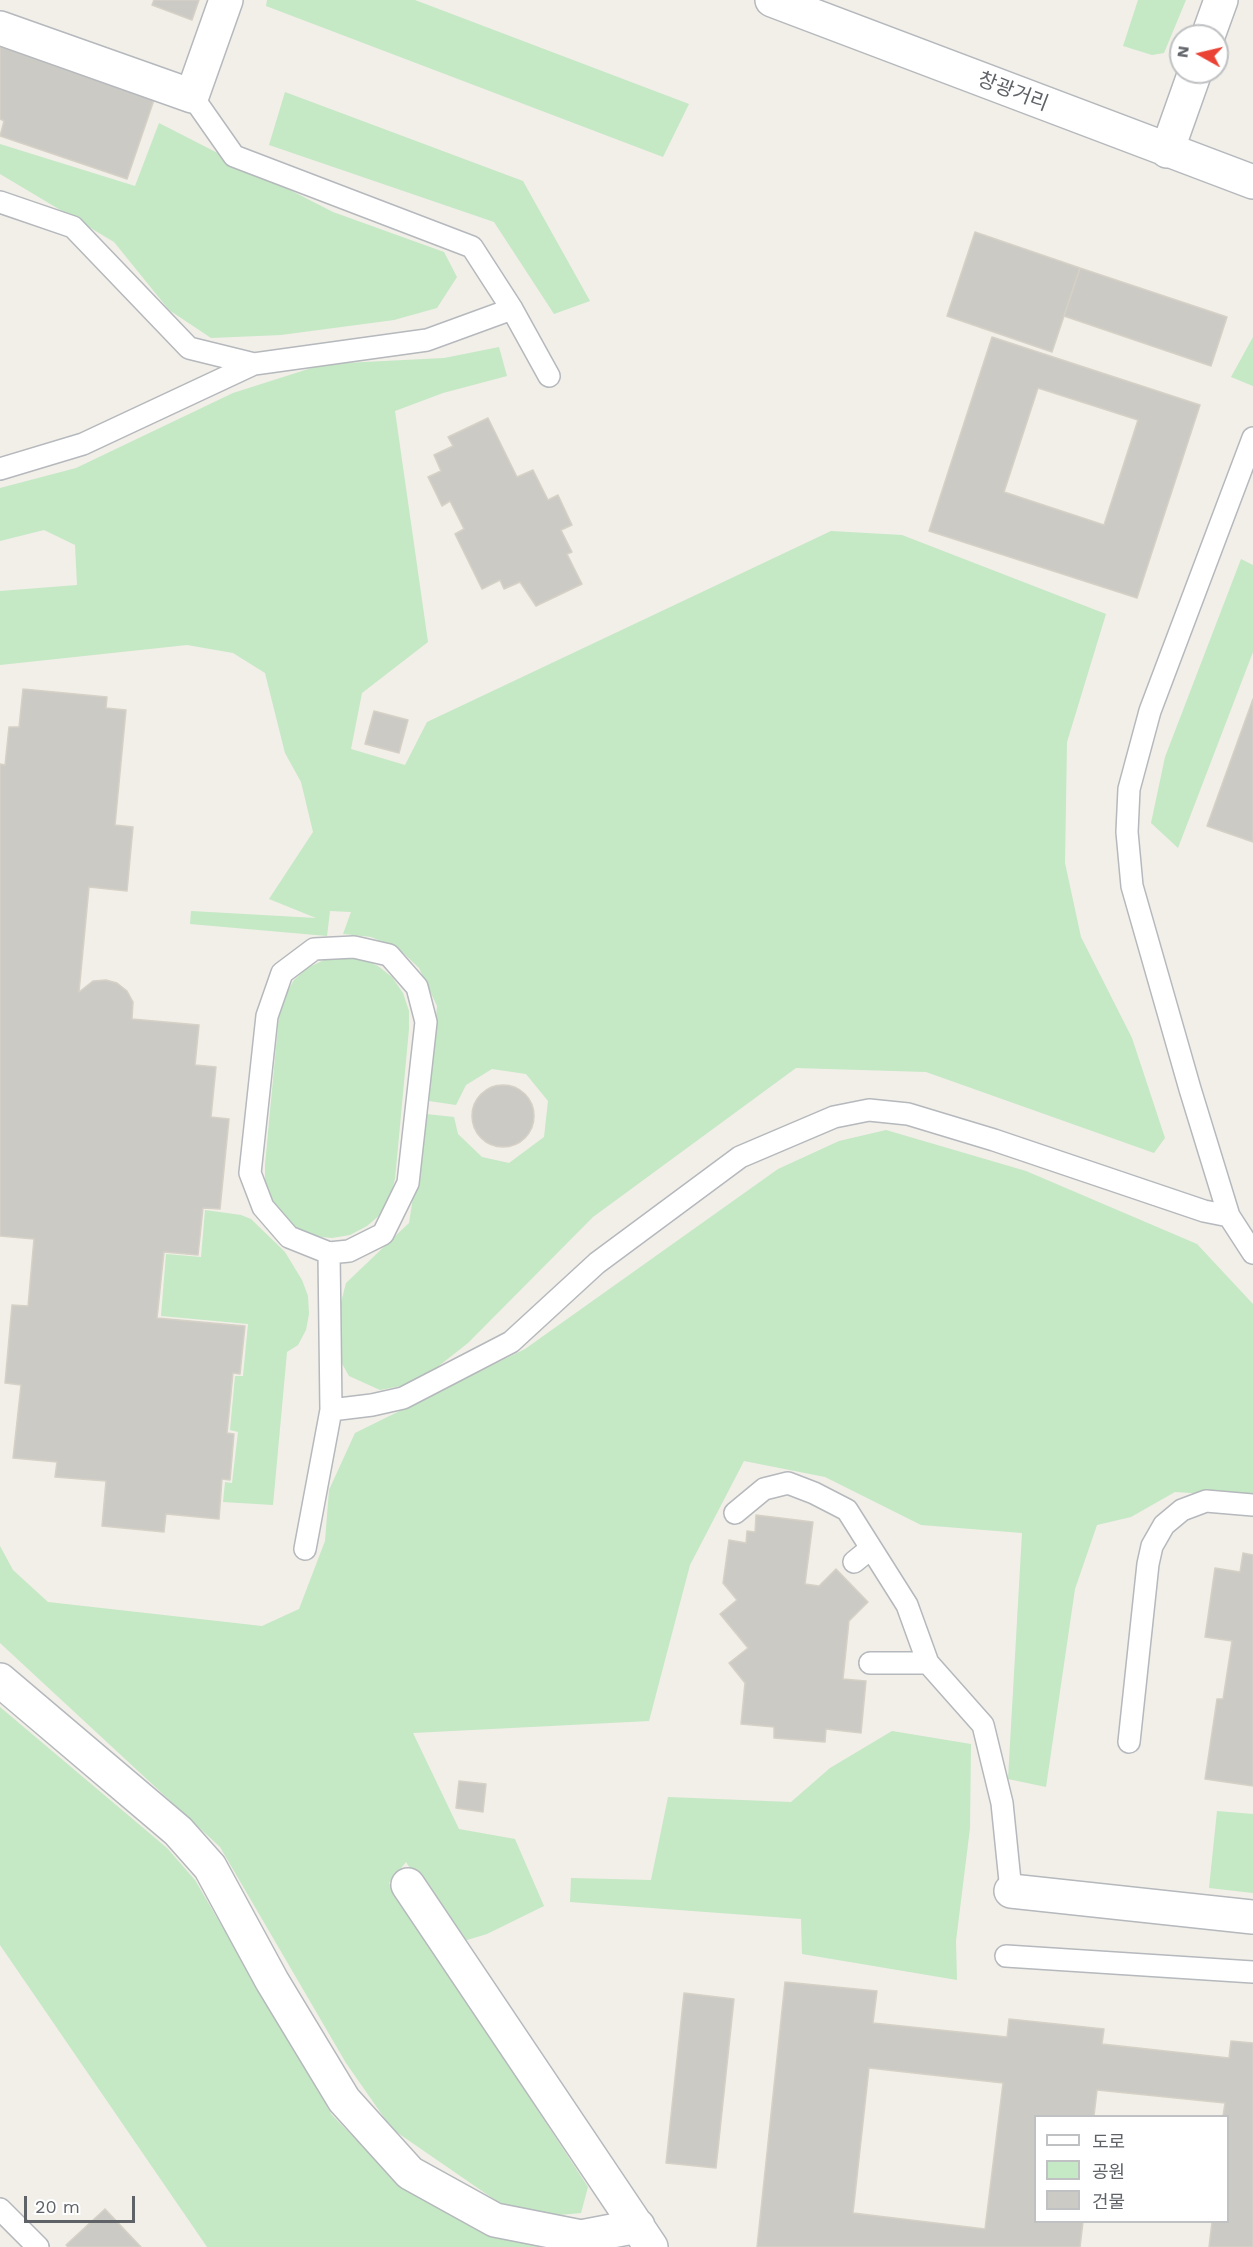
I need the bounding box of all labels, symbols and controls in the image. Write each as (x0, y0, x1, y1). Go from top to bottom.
north arrow (1169, 24, 1229, 84)
text: N (1172, 45, 1193, 59)
street label: 창광거리 (974, 68, 1052, 116)
legend (1034, 2115, 1229, 2223)
text: 도로 (1092, 2131, 1125, 2152)
text: 공원 (1092, 2161, 1125, 2182)
scale bar (27, 2184, 138, 2222)
text: 건물 (1092, 2191, 1125, 2212)
text: 20 m (35, 2196, 80, 2217)

